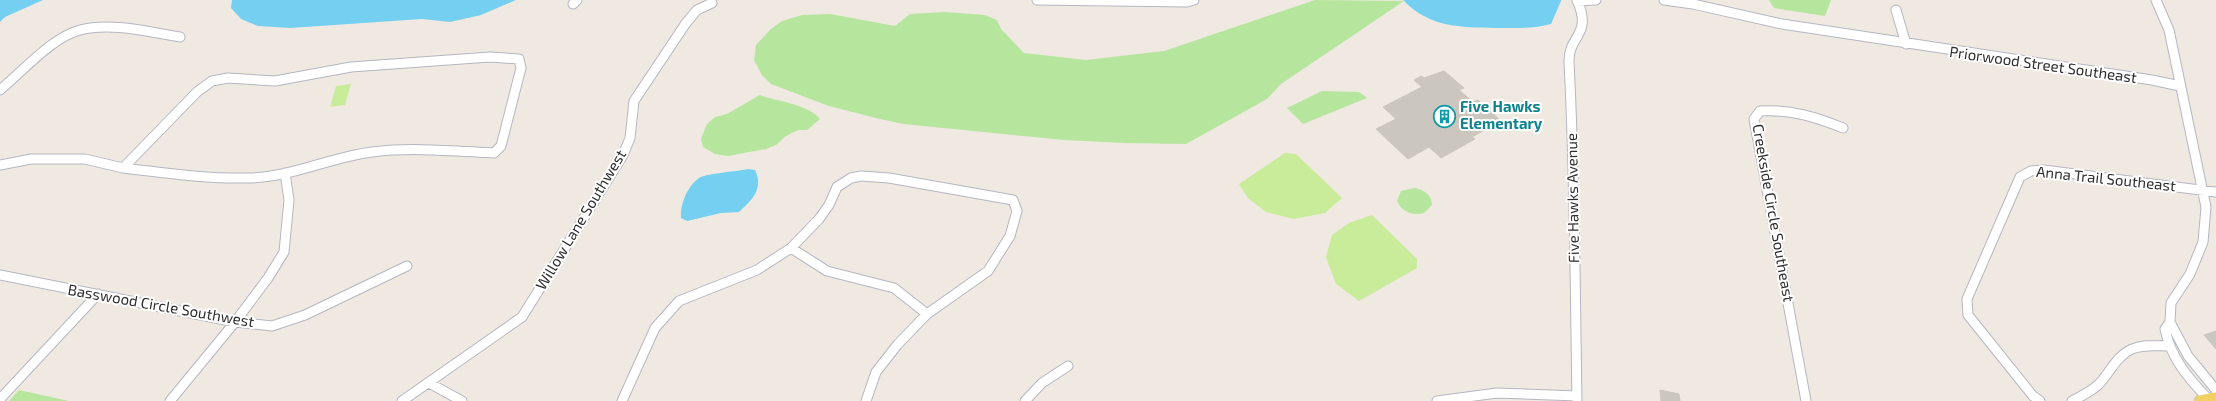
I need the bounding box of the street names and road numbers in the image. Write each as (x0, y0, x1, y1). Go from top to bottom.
street label: Priorwood Street Southeast (1948, 42, 2138, 86)
street label: Creekside Circle Southeast (1749, 122, 1799, 303)
street label: Five Hawks Avenue (1562, 133, 1582, 263)
street label: Willow Lane Southwest (531, 146, 629, 293)
street label: Anna Trail Southeast (2035, 162, 2177, 194)
street label: Basswood Circle Southwest (67, 280, 256, 330)

